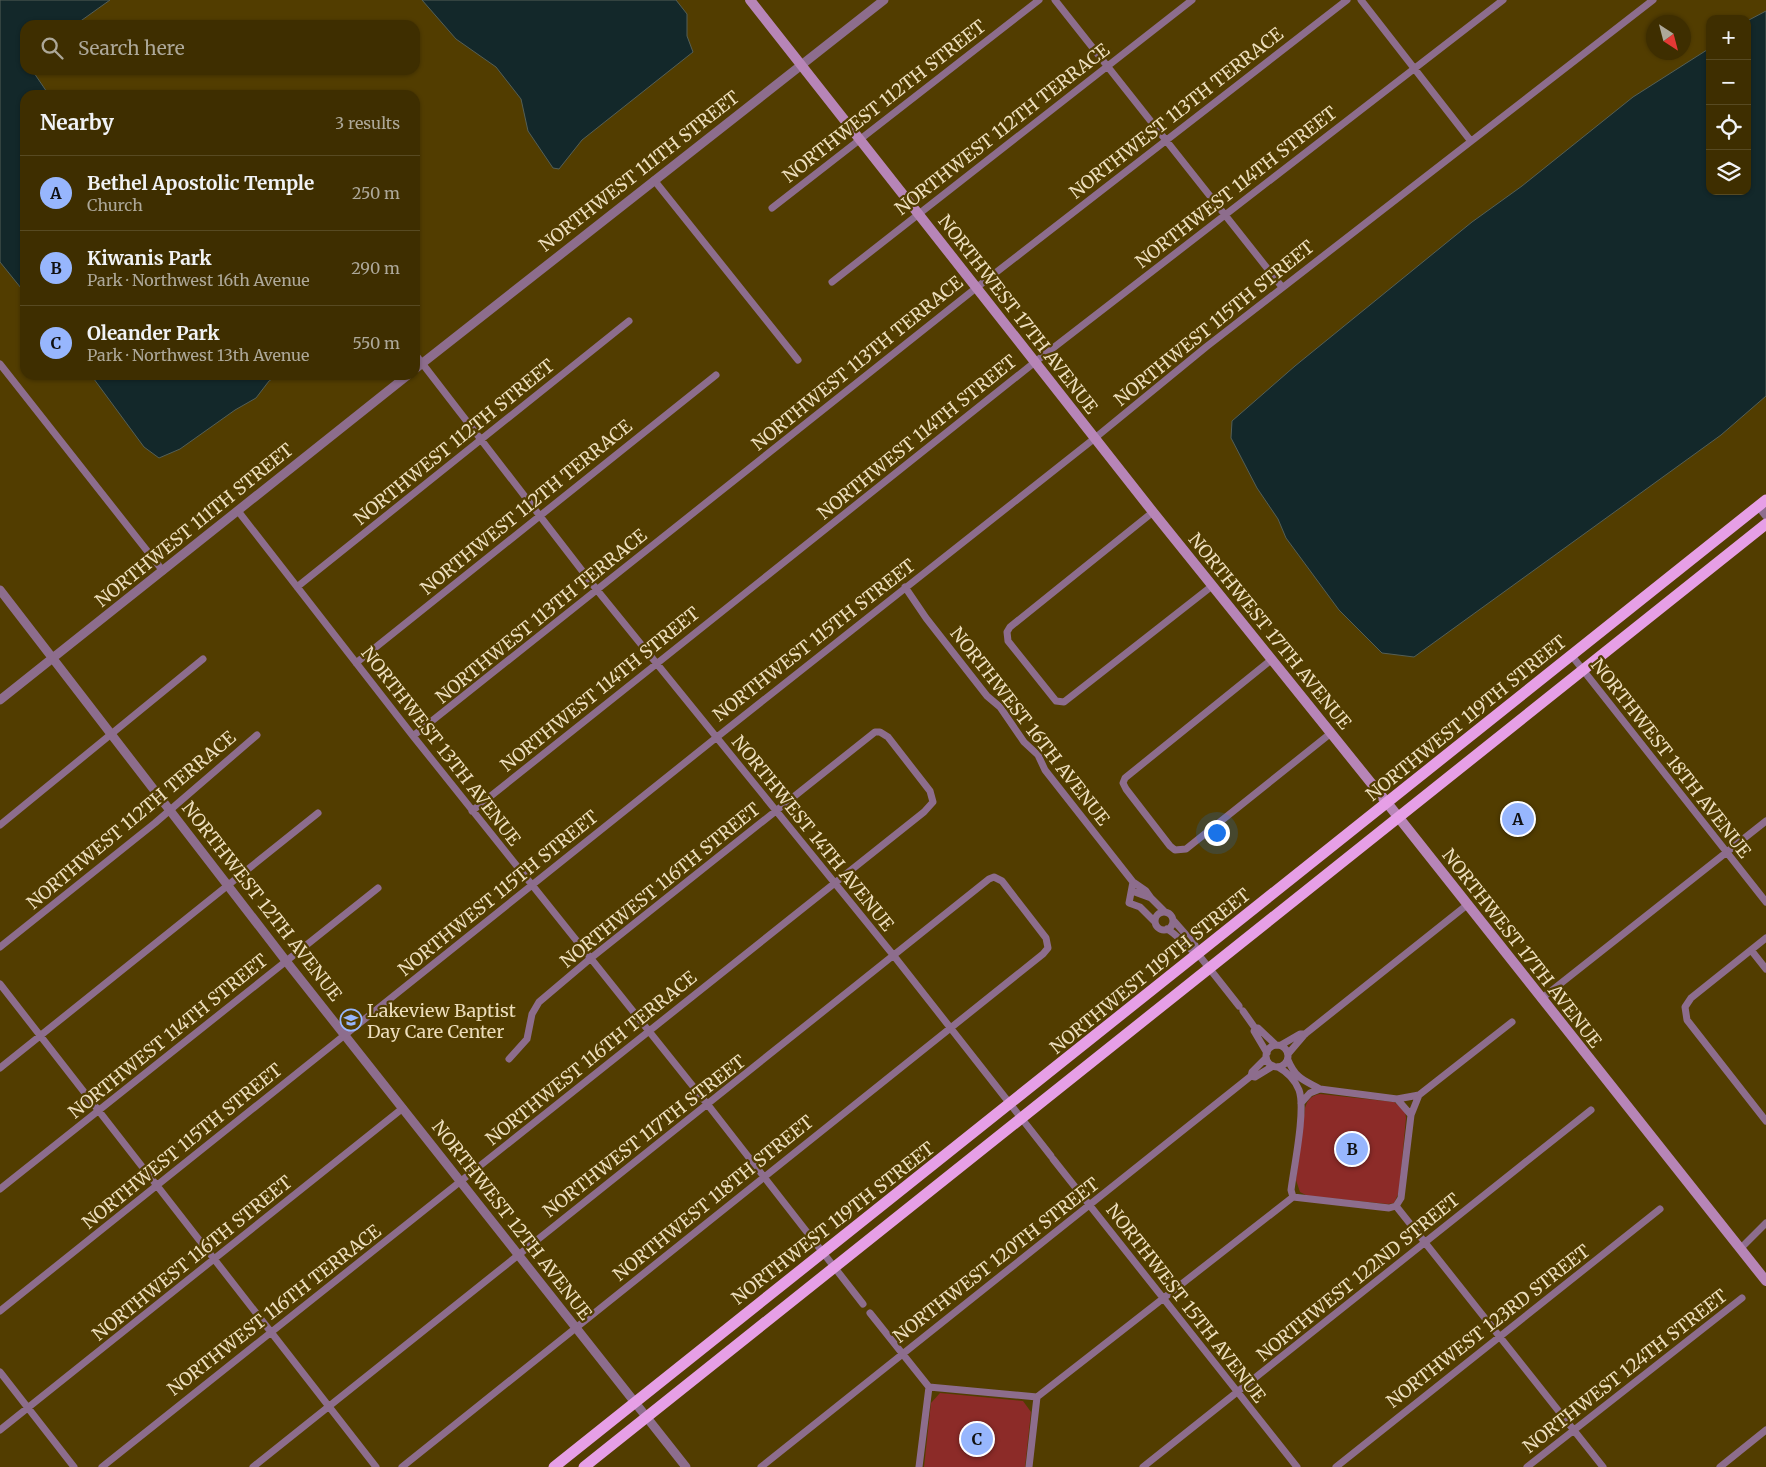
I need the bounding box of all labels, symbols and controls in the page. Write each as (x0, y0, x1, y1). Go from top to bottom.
street label: NORTHWEST 112TH STREET (778, 14, 990, 187)
north arrow (1646, 15, 1691, 60)
map controls (1706, 15, 1751, 195)
button: + (1706, 15, 1751, 60)
search box (20, 20, 420, 75)
street label: NORTHWEST 113TH TERRACE (1065, 22, 1288, 204)
icon: search (38, 34, 66, 62)
text: Search here (78, 36, 185, 60)
street label: NORTHWEST 112TH TERRACE (890, 38, 1114, 220)
button: − (1706, 60, 1751, 105)
street label: NORTHWEST 111TH STREET (534, 85, 744, 256)
street label: NORTHWEST 114TH STREET (1131, 101, 1342, 273)
button: locate (1706, 105, 1751, 150)
text: Nearby (40, 109, 114, 136)
text: 3 results (335, 113, 400, 133)
button: layers (1706, 150, 1751, 195)
text: Bethel Apostolic Temple (87, 171, 314, 195)
text: A (50, 183, 62, 203)
text: 250 m (352, 183, 400, 203)
text: Church (87, 195, 143, 215)
street label: NORTHWEST 17TH AVENUE (933, 210, 1103, 418)
street label: NORTHWEST 115TH STREET (1109, 235, 1319, 411)
text: Kiwanis Park (87, 246, 212, 270)
text: B (50, 258, 62, 278)
text: 290 m (351, 258, 400, 278)
text: Park · Northwest 16th Avenue (87, 270, 310, 290)
street label: NORTHWEST 113TH TERRACE (747, 270, 968, 455)
text: Oleander Park (87, 321, 220, 345)
text: C (51, 333, 61, 353)
text: 550 m (352, 333, 400, 353)
text: Park · Northwest 13th Avenue (87, 345, 309, 365)
street label: NORTHWEST 114TH STREET (813, 349, 1022, 524)
street label: NORTHWEST 112TH STREET (349, 354, 559, 530)
street label: NORTHWEST 112TH TERRACE (416, 414, 637, 600)
street label: NORTHWEST 111TH STREET (90, 438, 298, 612)
street label: NORTHWEST 113TH TERRACE (431, 523, 652, 708)
street label: NORTHWEST 17TH AVENUE (1184, 528, 1357, 734)
street label: NORTHWEST 115TH STREET (708, 554, 920, 726)
street label: NORTHWEST 114TH STREET (496, 601, 705, 776)
street label: NORTHWEST 16TH AVENUE (945, 622, 1115, 830)
street label: NORTHWEST 119TH STREET (1361, 630, 1571, 806)
street label: NORTHWEST 13TH AVENUE (356, 642, 526, 850)
street label: NORTHWEST 18TH AVENUE (1586, 654, 1756, 863)
street label: NORTHWEST 112TH TERRACE (22, 725, 241, 914)
street label: NORTHWEST 14TH AVENUE (727, 731, 899, 936)
street label: NORTHWEST 12TH AVENUE (177, 797, 347, 1006)
street label: NORTHWEST 116TH STREET (555, 797, 765, 973)
pin: A (1502, 800, 1534, 838)
street label: NORTHWEST 115TH STREET (393, 805, 603, 981)
your location (1204, 820, 1230, 846)
street label: NORTHWEST 17TH AVENUE (1437, 844, 1607, 1052)
street label: NORTHWEST 119TH STREET (1045, 883, 1255, 1059)
street label: NORTHWEST 114TH STREET (64, 948, 273, 1123)
street label: NORTHWEST 116TH TERRACE (481, 965, 702, 1150)
place label: Lakeview Baptist Day Care Center (367, 999, 516, 1043)
school or university icon: Lakeview Baptist Day Care Center (339, 1008, 363, 1032)
street label: NORTHWEST 117TH STREET (538, 1049, 750, 1222)
street label: NORTHWEST 115TH STREET (77, 1058, 287, 1234)
street label: NORTHWEST 118TH STREET (608, 1110, 818, 1286)
street label: NORTHWEST 12TH AVENUE (427, 1116, 597, 1325)
pin: B (1336, 1130, 1368, 1168)
street label: NORTHWEST 119TH STREET (727, 1136, 939, 1309)
street label: NORTHWEST 116TH STREET (87, 1170, 297, 1346)
street label: NORTHWEST 120TH STREET (888, 1172, 1104, 1348)
street label: NORTHWEST 122ND STREET (1252, 1188, 1465, 1366)
street label: NORTHWEST 15TH AVENUE (1101, 1199, 1271, 1407)
street label: NORTHWEST 116TH TERRACE (163, 1219, 386, 1401)
street label: NORTHWEST 123RD STREET (1382, 1239, 1595, 1413)
street label: NORTHWEST 124TH STREET (1518, 1284, 1732, 1458)
pin: C (961, 1420, 993, 1458)

